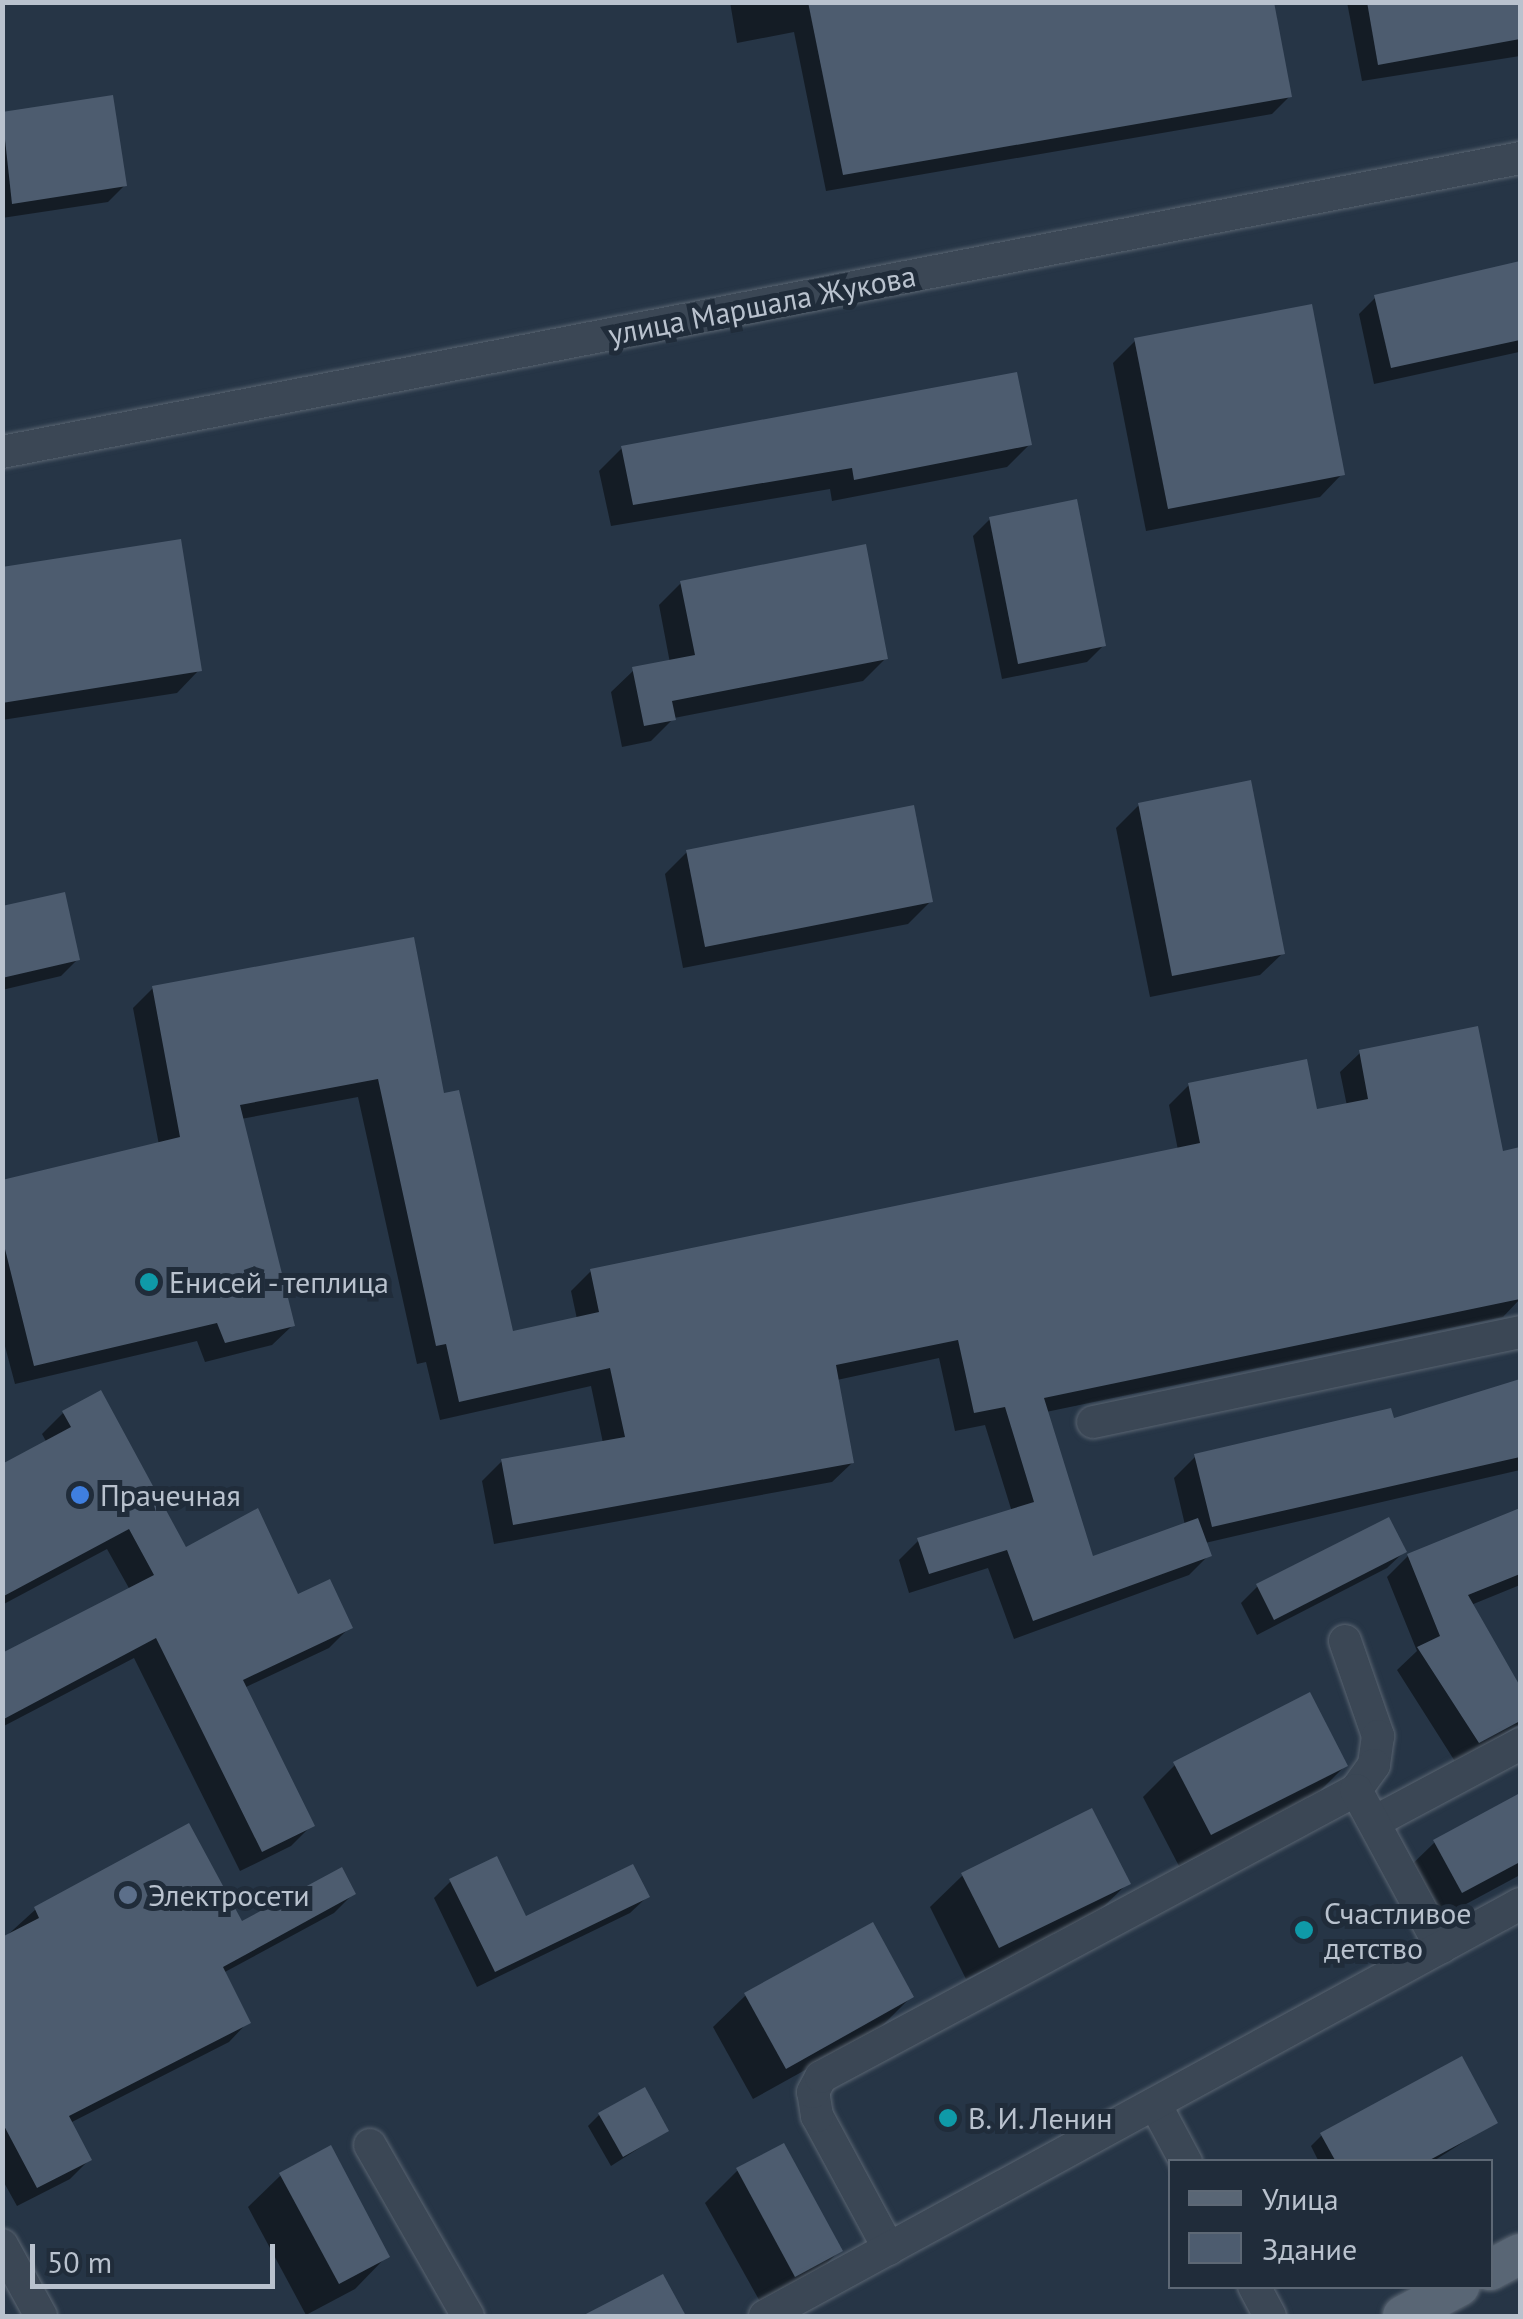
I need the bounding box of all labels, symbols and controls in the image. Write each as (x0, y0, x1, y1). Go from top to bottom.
street label: улица Маршала Жукова (605, 258, 919, 352)
place label: Енисей - теплица (169, 1264, 394, 1300)
marker: Енисей - теплица (138, 1271, 160, 1293)
place label: Прачечная (100, 1477, 241, 1513)
marker: Прачечная (69, 1484, 91, 1506)
place label: Электросети (148, 1877, 310, 1913)
marker: Электросети (117, 1884, 139, 1906)
place label: Счастливое детство (1324, 1895, 1472, 1966)
marker: Счастливое детство (1293, 1919, 1315, 1941)
place label: В. И. Ленин (968, 2100, 1118, 2136)
marker: В. И. Ленин (937, 2107, 959, 2129)
legend (1168, 2159, 1493, 2289)
text: Улица (1262, 2179, 1339, 2218)
scale bar (35, 2224, 280, 2286)
text: Здание (1262, 2229, 1357, 2268)
text: 50 m (47, 2242, 112, 2281)

